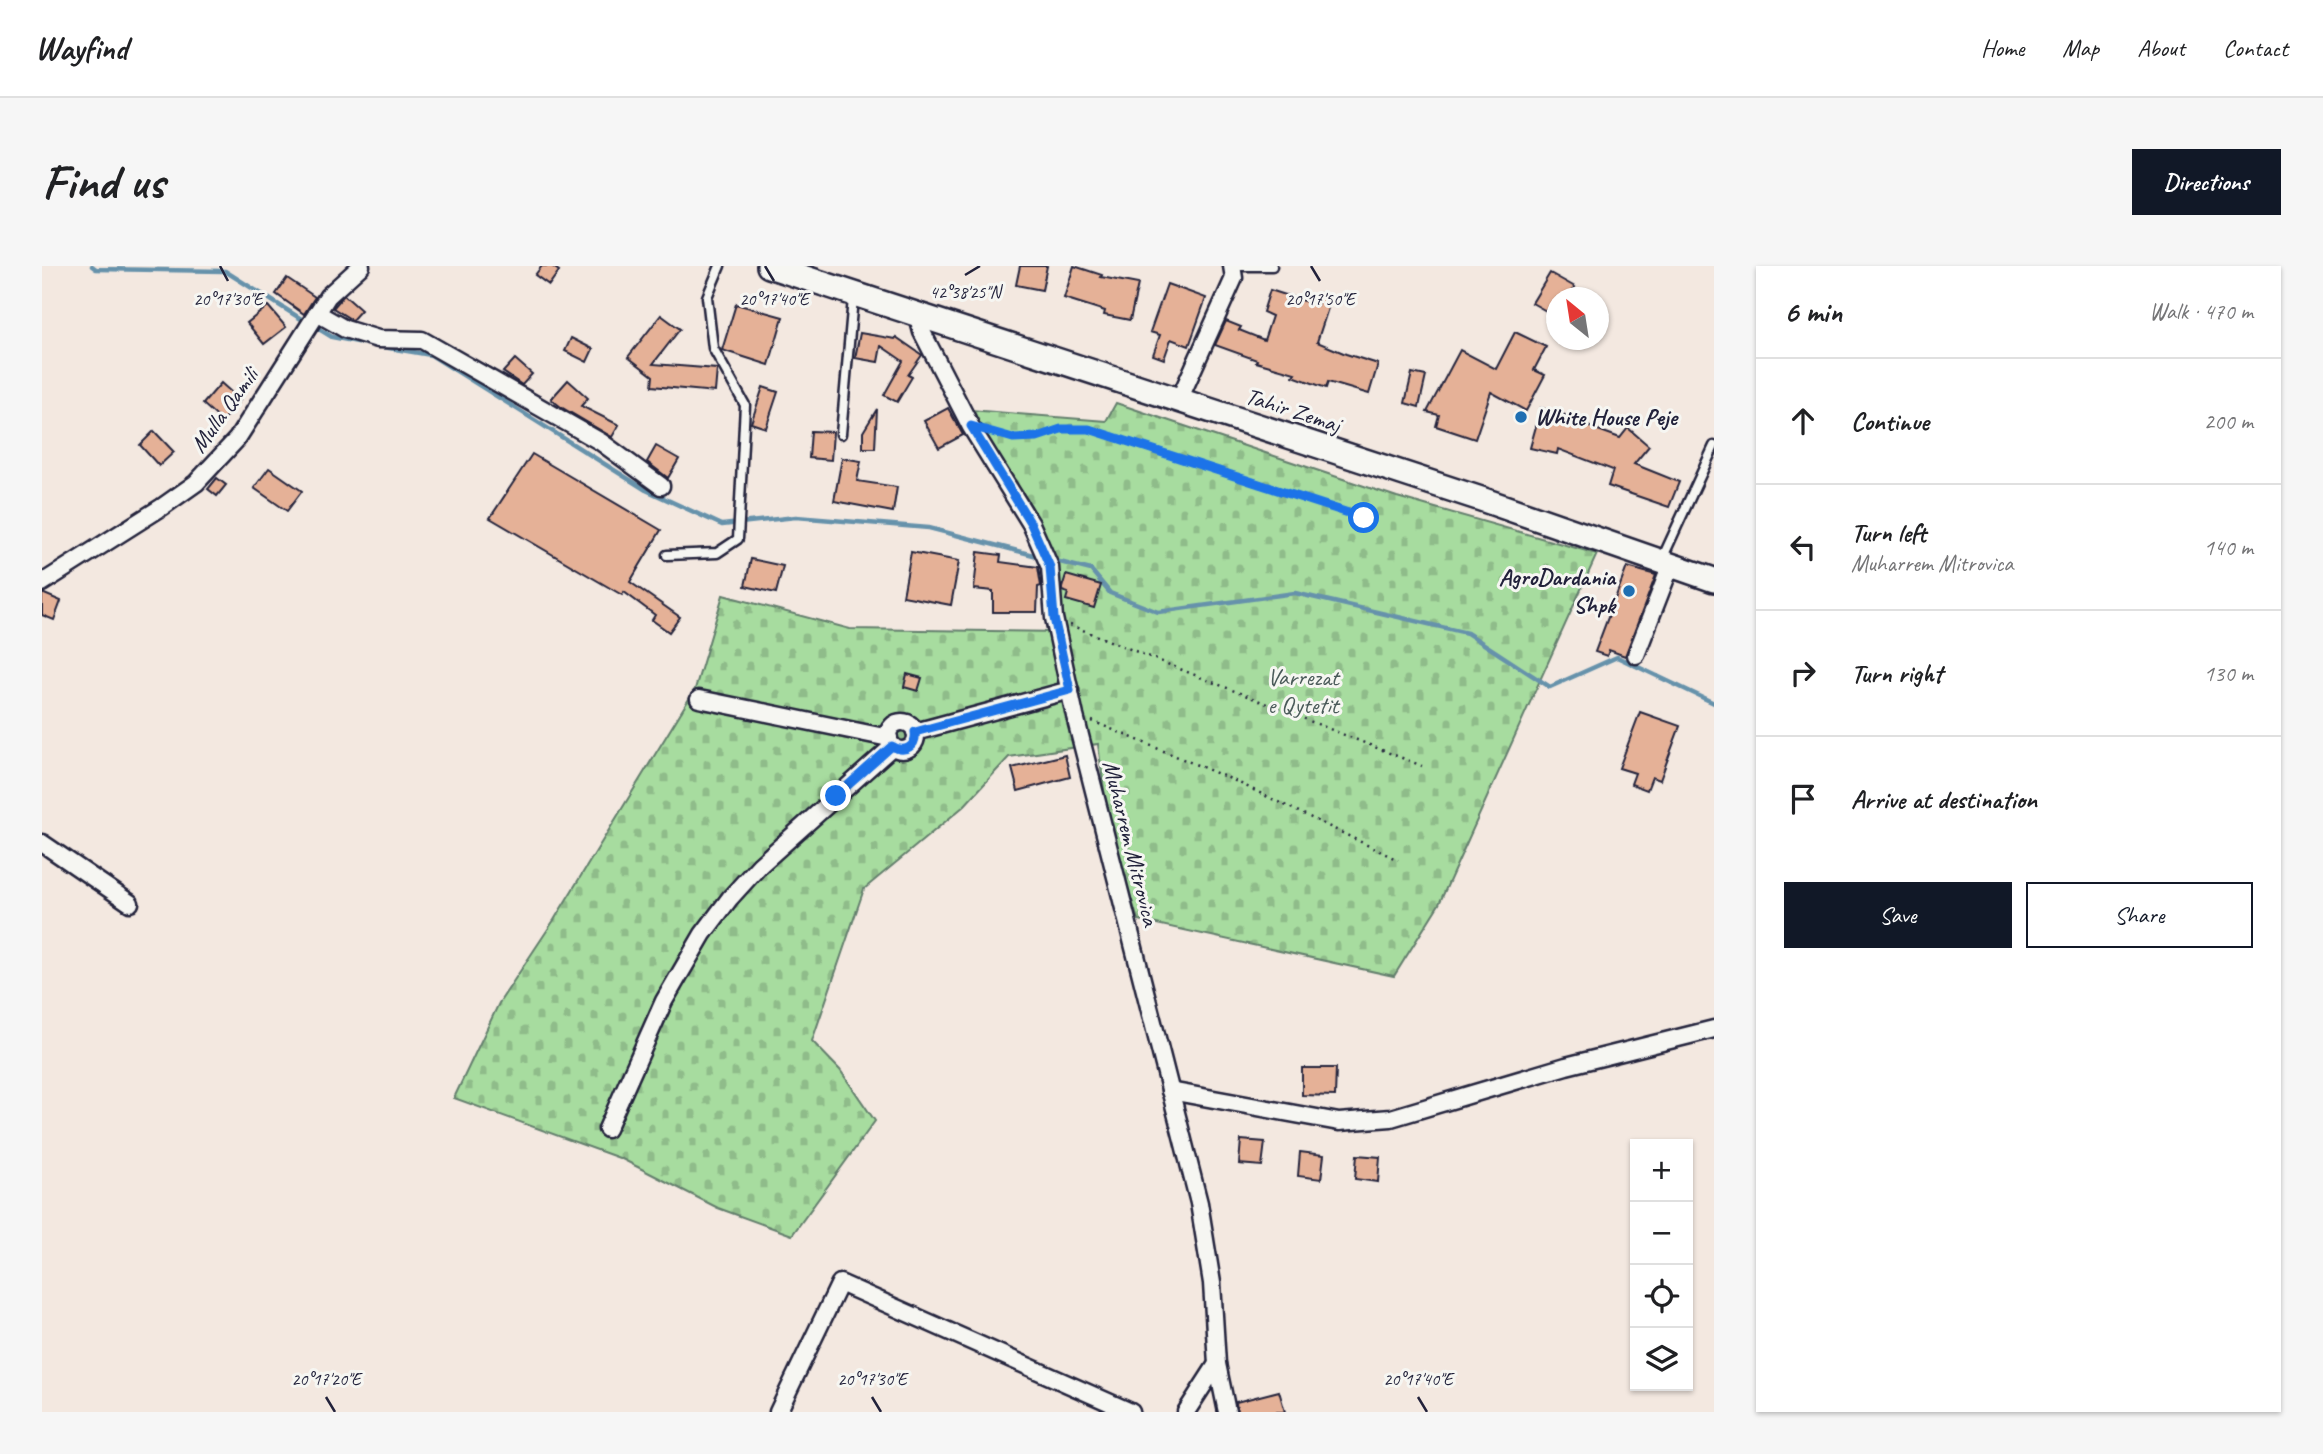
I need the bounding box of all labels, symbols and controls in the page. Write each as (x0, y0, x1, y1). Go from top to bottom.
text: Wayfind (35, 27, 128, 69)
text: Home (1981, 33, 2024, 63)
text: Map (2062, 33, 2099, 63)
text: About (2137, 33, 2185, 63)
text: Contact (2223, 33, 2288, 63)
button: Directions (2132, 149, 2281, 215)
text: Find us (42, 151, 164, 213)
text: 42°38'25"N (930, 281, 1004, 303)
north arrow (1546, 287, 1609, 350)
text: 20°17'30"E (193, 288, 265, 310)
text: 20°17'40"E (739, 288, 811, 310)
text: 20°17'50"E (1285, 288, 1357, 310)
text: 6 min (1784, 293, 1842, 331)
text: Walk · 470 m (2149, 297, 2253, 326)
street label: Mulla Qamili (183, 360, 266, 458)
street label: Tahir Zemaj (1242, 381, 1347, 440)
place label: White House Peje (1535, 402, 1679, 432)
icon: ahead (1784, 402, 1822, 440)
text: Continue (1851, 405, 1929, 438)
text: 200 m (2204, 407, 2253, 436)
marker: White House Peje (1513, 409, 1529, 425)
route start (1348, 502, 1379, 533)
text: Turn left (1851, 516, 1926, 549)
icon: left (1784, 528, 1822, 566)
text: 140 m (2204, 533, 2253, 562)
text: Muharrem Mitrovica (1851, 549, 2013, 578)
place label: AgroDardania Shpk (1499, 562, 1617, 620)
marker: AgroDardania Shpk (1621, 583, 1637, 599)
icon: right (1784, 654, 1822, 692)
text: Turn right (1851, 657, 1942, 690)
text: 130 m (2204, 659, 2253, 688)
park label: Varrezat e Qytetit (1267, 662, 1341, 720)
street label: Muharrem Mitrovica (1096, 757, 1166, 930)
route end (820, 780, 851, 811)
icon: arrive (1784, 780, 1822, 818)
text: Arrive at destination (1851, 783, 2037, 816)
button: Save (1784, 882, 2012, 948)
button: Share (2026, 882, 2253, 948)
map controls (1630, 1139, 1693, 1391)
button: + (1630, 1139, 1693, 1202)
button: − (1630, 1202, 1693, 1265)
button: locate (1630, 1265, 1693, 1328)
button: layers (1630, 1328, 1693, 1391)
text: 20°17'20"E (291, 1368, 363, 1390)
text: 20°17'30"E (837, 1368, 909, 1390)
text: 20°17'40"E (1383, 1368, 1455, 1390)

